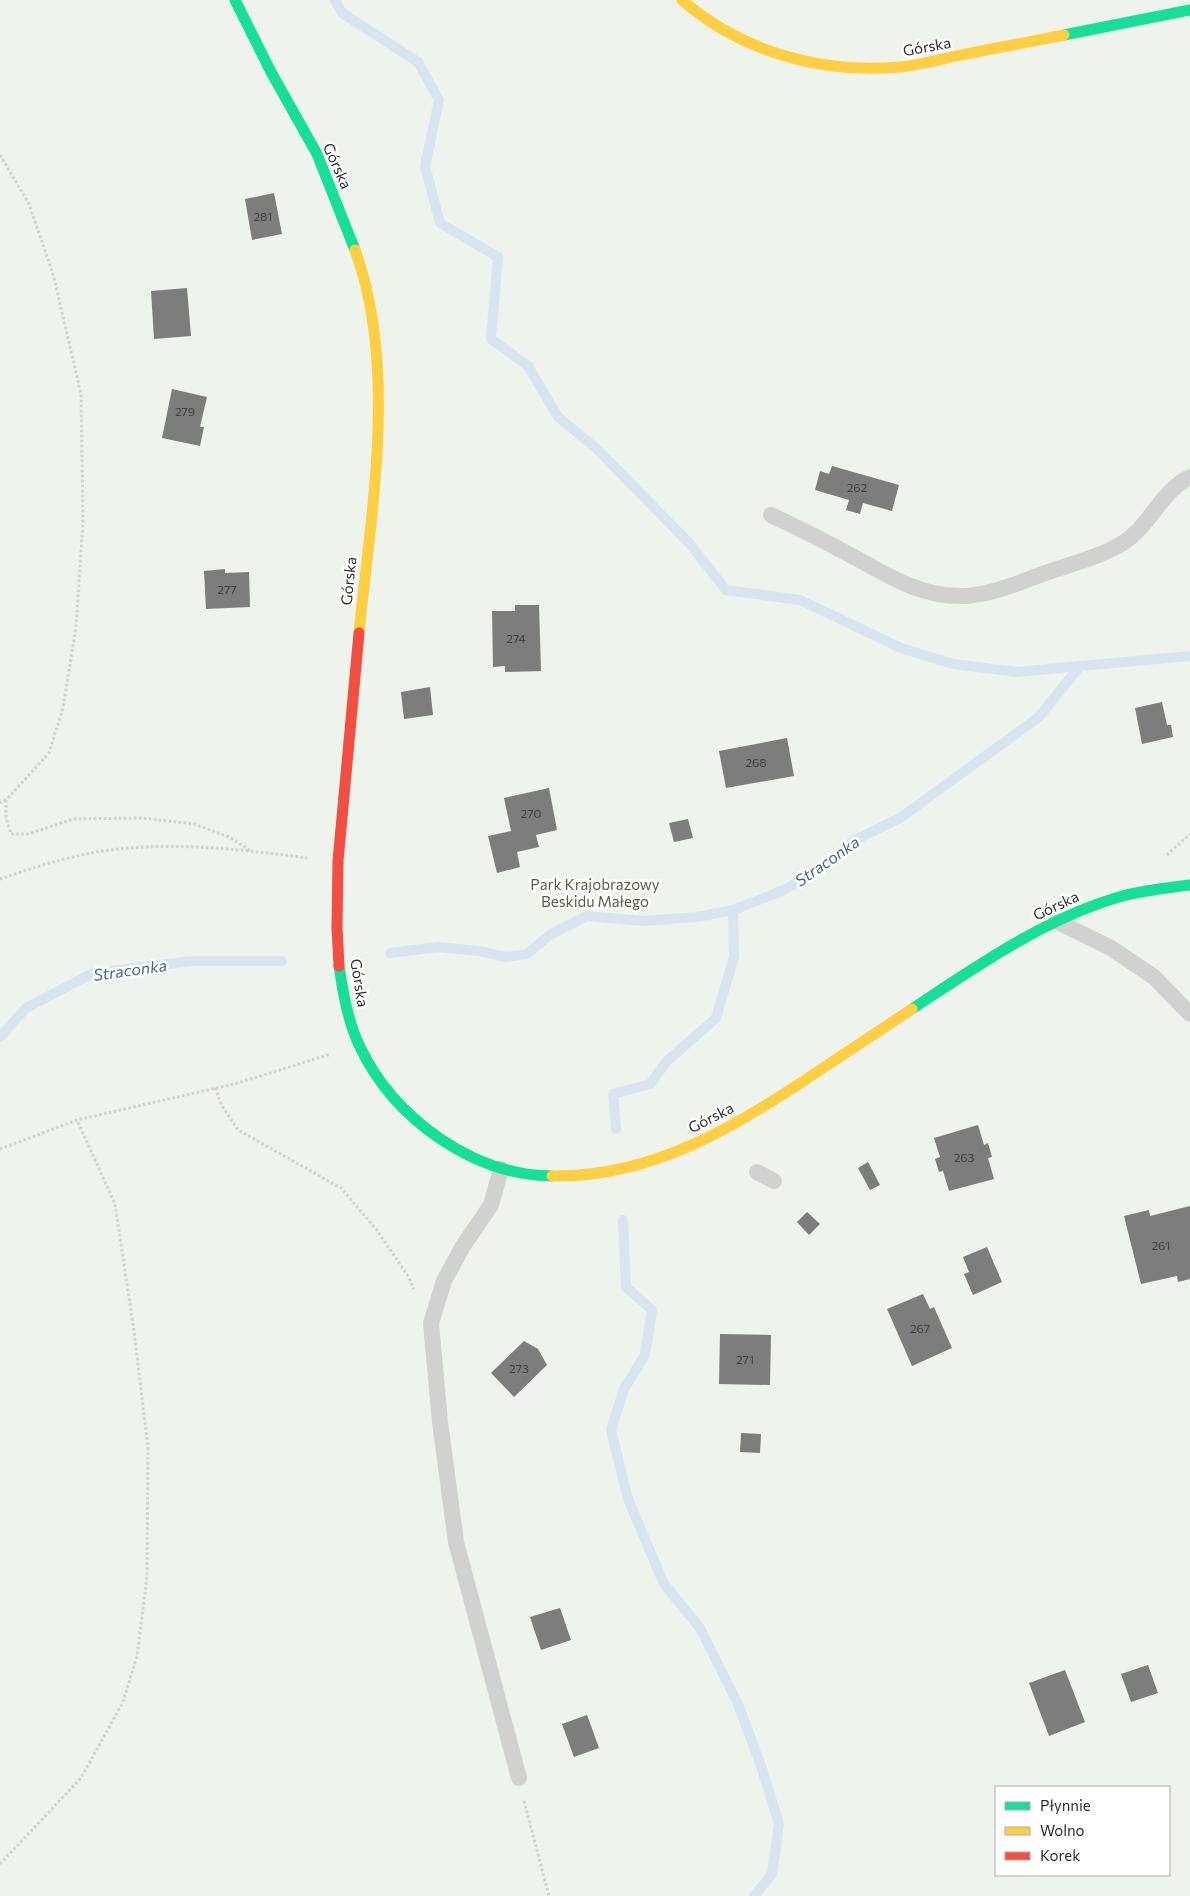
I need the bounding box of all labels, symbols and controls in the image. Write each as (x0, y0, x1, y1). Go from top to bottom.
street label: Górska (901, 33, 952, 59)
street label: Górska (320, 140, 356, 191)
house number: 281 (253, 209, 273, 223)
house number: 279 (175, 404, 195, 418)
house number: 262 (847, 480, 868, 494)
street label: Górska (337, 556, 359, 606)
house number: 277 (217, 582, 237, 596)
house number: 274 (506, 631, 526, 645)
house number: 268 (745, 755, 767, 769)
house number: 270 (521, 806, 542, 820)
water label: Straconka (791, 832, 862, 890)
park label: Park Krajobrazowy Beskidu Małego (530, 875, 660, 910)
street label: Górska (1030, 887, 1081, 923)
water label: Straconka (92, 955, 168, 984)
street label: Górska (347, 957, 373, 1008)
street label: Górska (685, 1098, 736, 1136)
house number: 263 (954, 1150, 975, 1164)
house number: 261 (1151, 1238, 1171, 1252)
house number: 267 (910, 1321, 930, 1335)
house number: 271 (736, 1352, 754, 1366)
house number: 273 (509, 1361, 529, 1375)
legend (995, 1786, 1170, 1876)
text: Płynnie (1040, 1796, 1091, 1814)
text: Wolno (1040, 1821, 1085, 1839)
text: Korek (1040, 1846, 1080, 1864)

